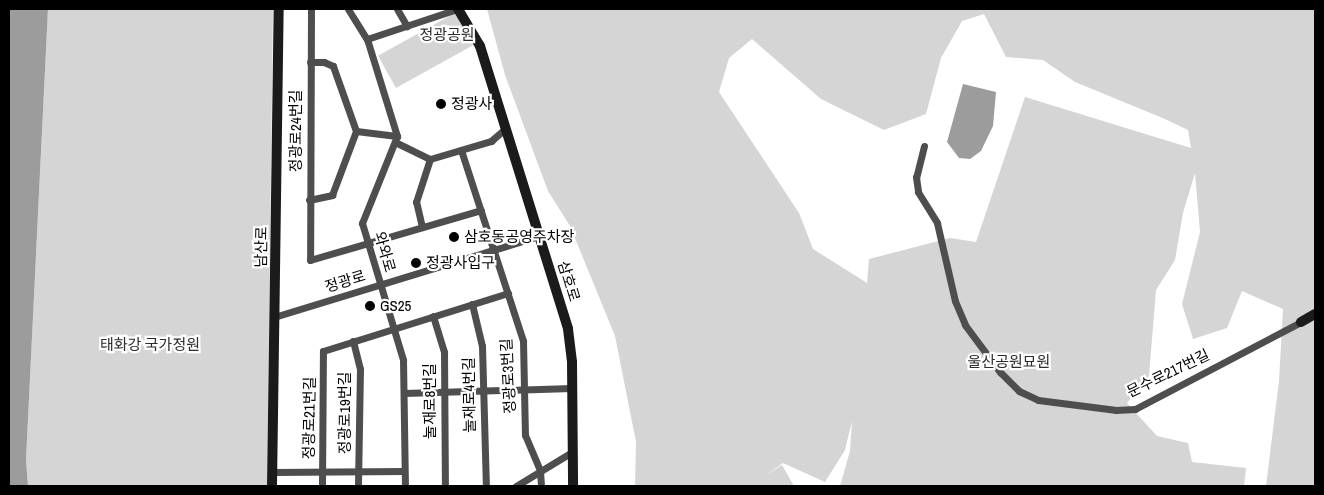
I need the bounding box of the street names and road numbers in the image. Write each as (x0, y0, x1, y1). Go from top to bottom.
street label: 정광로24번길 (287, 90, 305, 172)
street label: 남산로 (252, 226, 270, 268)
street label: 와와로 (371, 230, 399, 274)
street label: 삼호로 (554, 259, 584, 303)
street label: 정광로 (323, 266, 367, 296)
street label: 정광로3번길 (497, 338, 519, 414)
street label: 문수로217번길 (1124, 345, 1212, 401)
street label: 눌재로4번길 (459, 357, 479, 433)
street label: 눌재로8번길 (421, 363, 439, 439)
street label: 정광로19번길 (336, 372, 354, 454)
street label: 정광로21번길 (299, 377, 319, 459)

